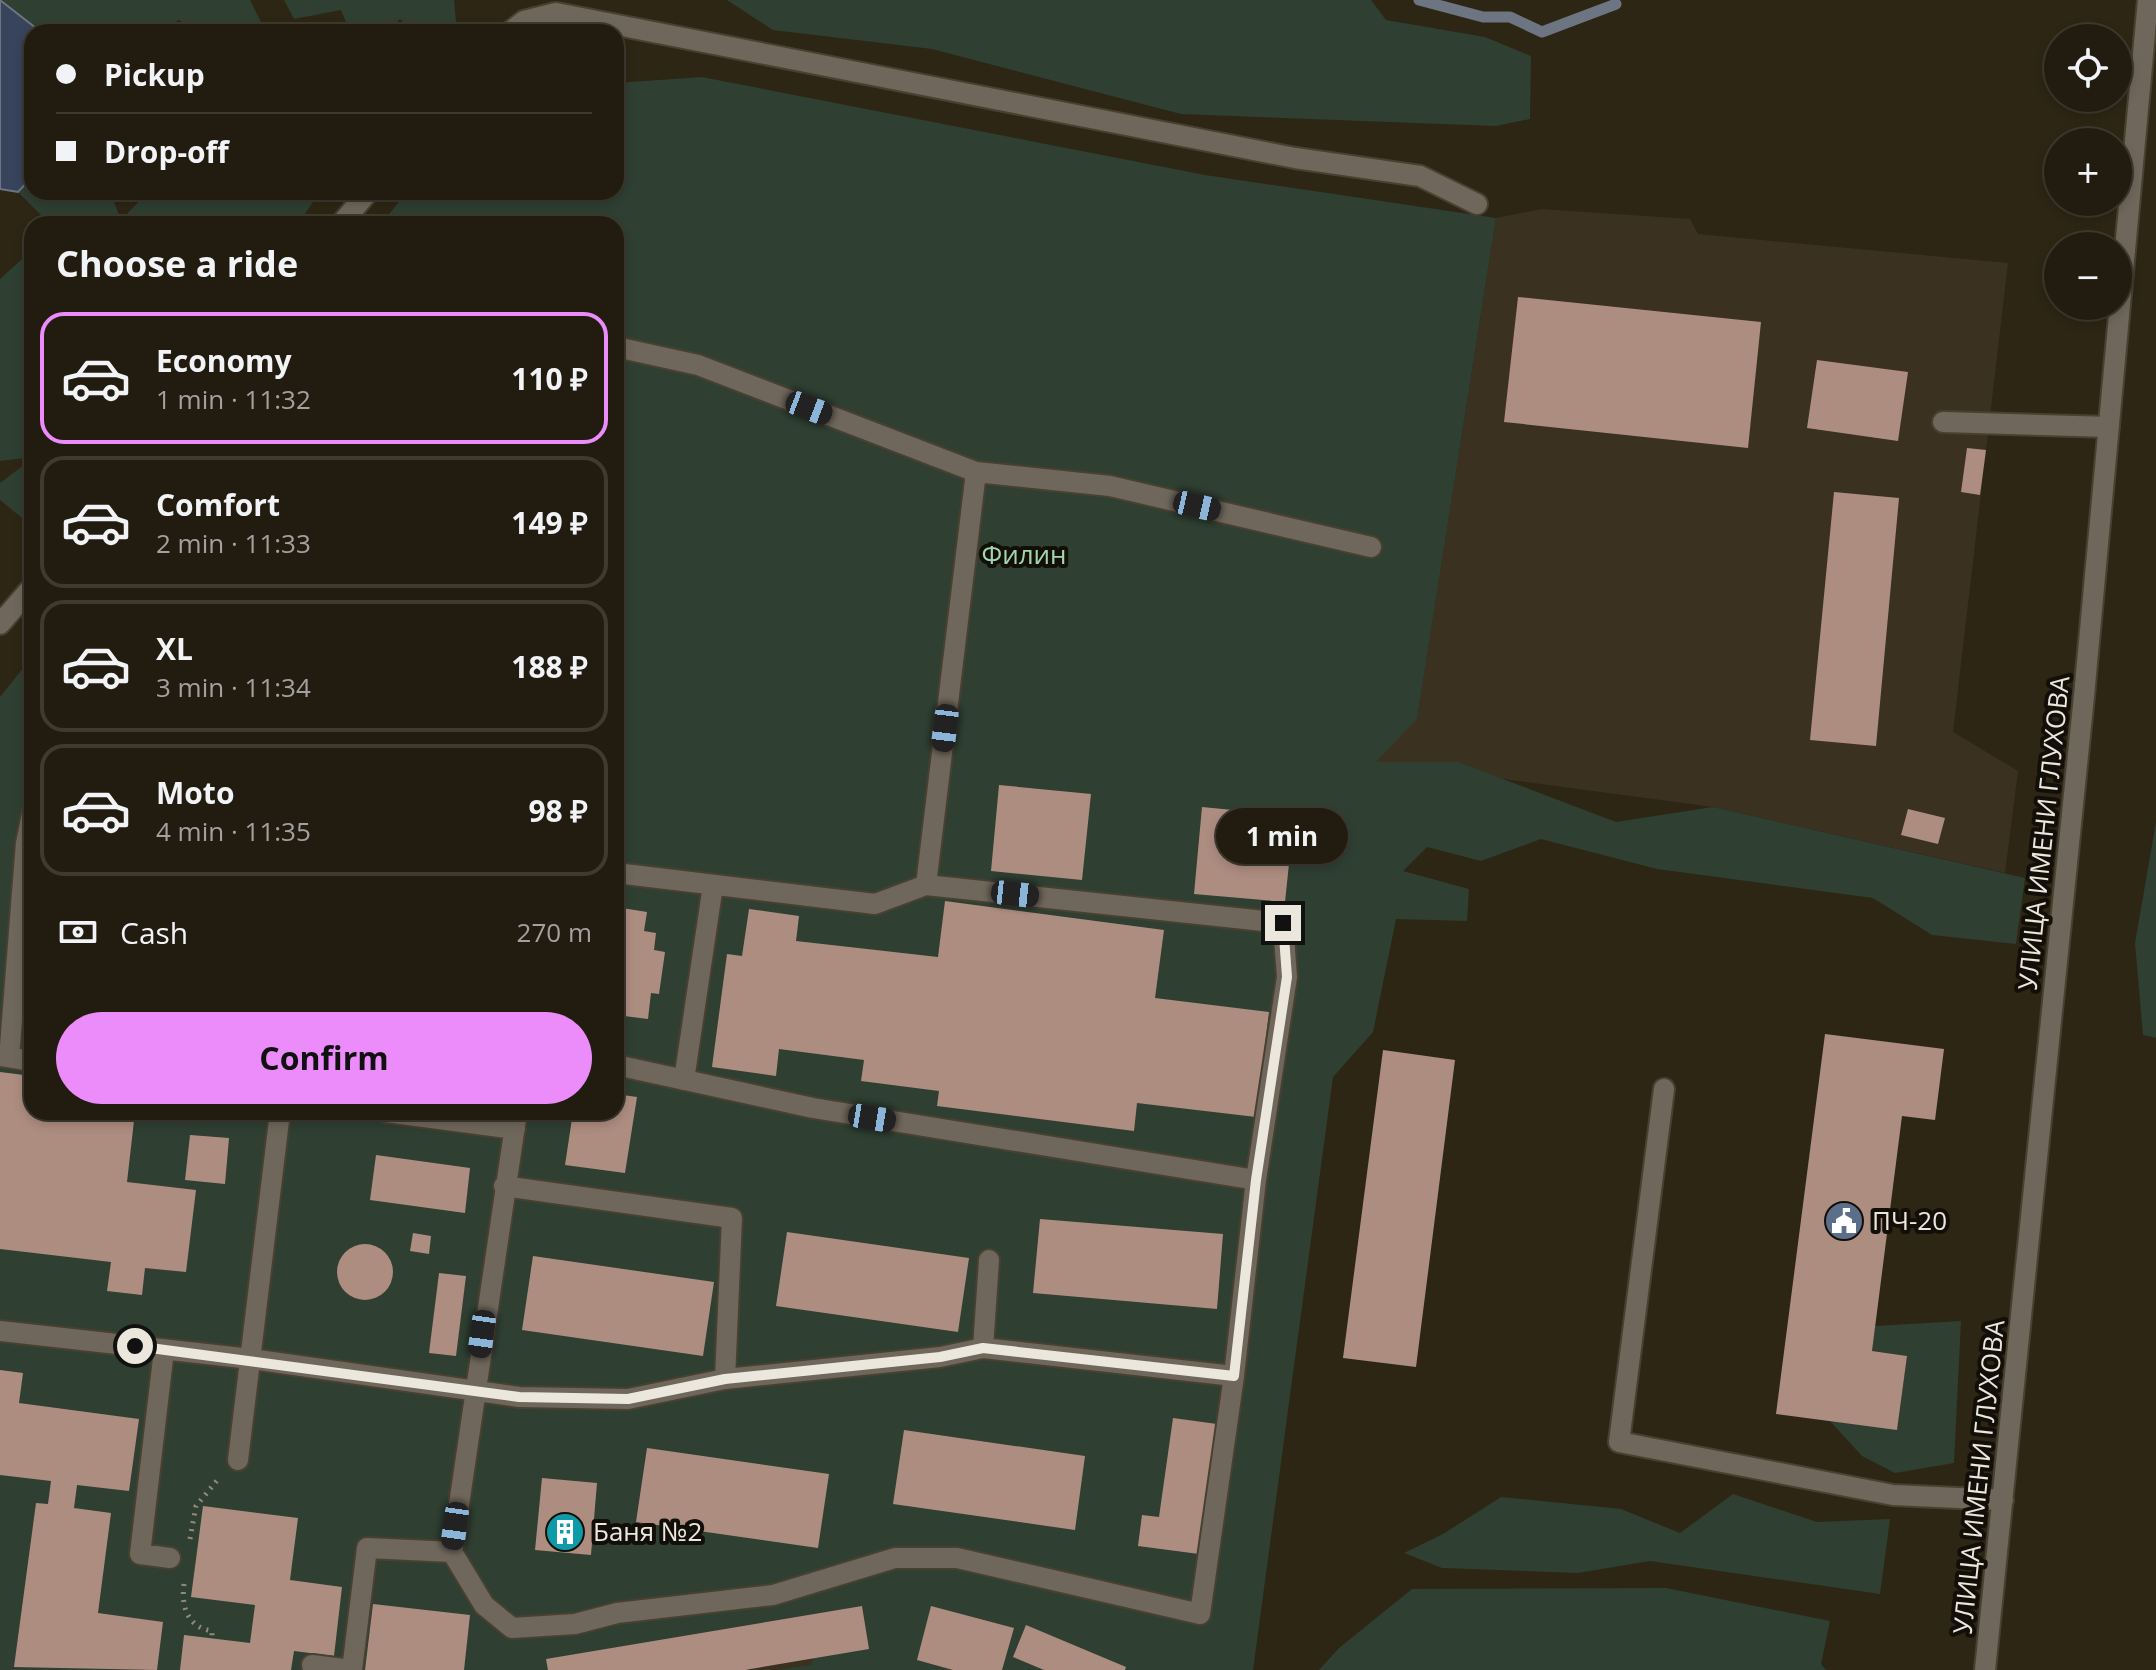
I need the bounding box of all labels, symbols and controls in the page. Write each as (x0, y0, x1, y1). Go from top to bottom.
map controls (2044, 24, 2132, 320)
button: locate (2044, 24, 2132, 112)
text: Pickup (104, 54, 205, 95)
button: + (2044, 128, 2132, 216)
text: Drop-off (104, 131, 229, 172)
button: − (2044, 232, 2132, 320)
text: Choose a ride (56, 239, 298, 288)
text: Economy (156, 340, 292, 381)
icon: car (60, 342, 132, 414)
text: 110 ₽ (511, 358, 588, 399)
text: 1 min · 11:32 (156, 381, 311, 417)
car (782, 388, 836, 428)
text: Comfort (156, 484, 280, 525)
icon: car (60, 486, 132, 558)
car (1171, 489, 1223, 523)
text: 149 ₽ (511, 502, 588, 543)
text: 2 min · 11:33 (156, 525, 311, 561)
park label: Филин (981, 536, 1067, 572)
text: XL (156, 628, 193, 669)
icon: car (60, 630, 132, 702)
text: 188 ₽ (511, 646, 588, 687)
text: 3 min · 11:34 (156, 669, 311, 705)
street label: УЛИЦА ИМЕНИ ГЛУХОВА (2009, 673, 2077, 992)
car (930, 703, 960, 753)
text: Moto (156, 772, 234, 813)
icon: car (60, 774, 132, 846)
text: 98 ₽ (528, 790, 588, 831)
callout: 1 min (1217, 807, 1349, 863)
text: 4 min · 11:35 (156, 813, 311, 849)
text: 1 min (1246, 818, 1318, 854)
car (990, 880, 1040, 908)
route end (1265, 905, 1301, 941)
icon: cash (56, 910, 100, 954)
text: Cash (120, 912, 188, 953)
text: 270 m (517, 914, 592, 950)
button: Confirm (56, 1012, 592, 1104)
car (846, 1102, 898, 1134)
public building icon: ПЧ-20 (1823, 1200, 1865, 1242)
place label: ПЧ-20 (1872, 1202, 1947, 1238)
car (467, 1309, 497, 1359)
street label: УЛИЦА ИМЕНИ ГЛУХОВА (1944, 1317, 2012, 1636)
route start (117, 1328, 153, 1364)
car (440, 1501, 470, 1551)
building icon: Баня №2 (544, 1511, 586, 1553)
place label: Баня №2 (593, 1513, 702, 1549)

